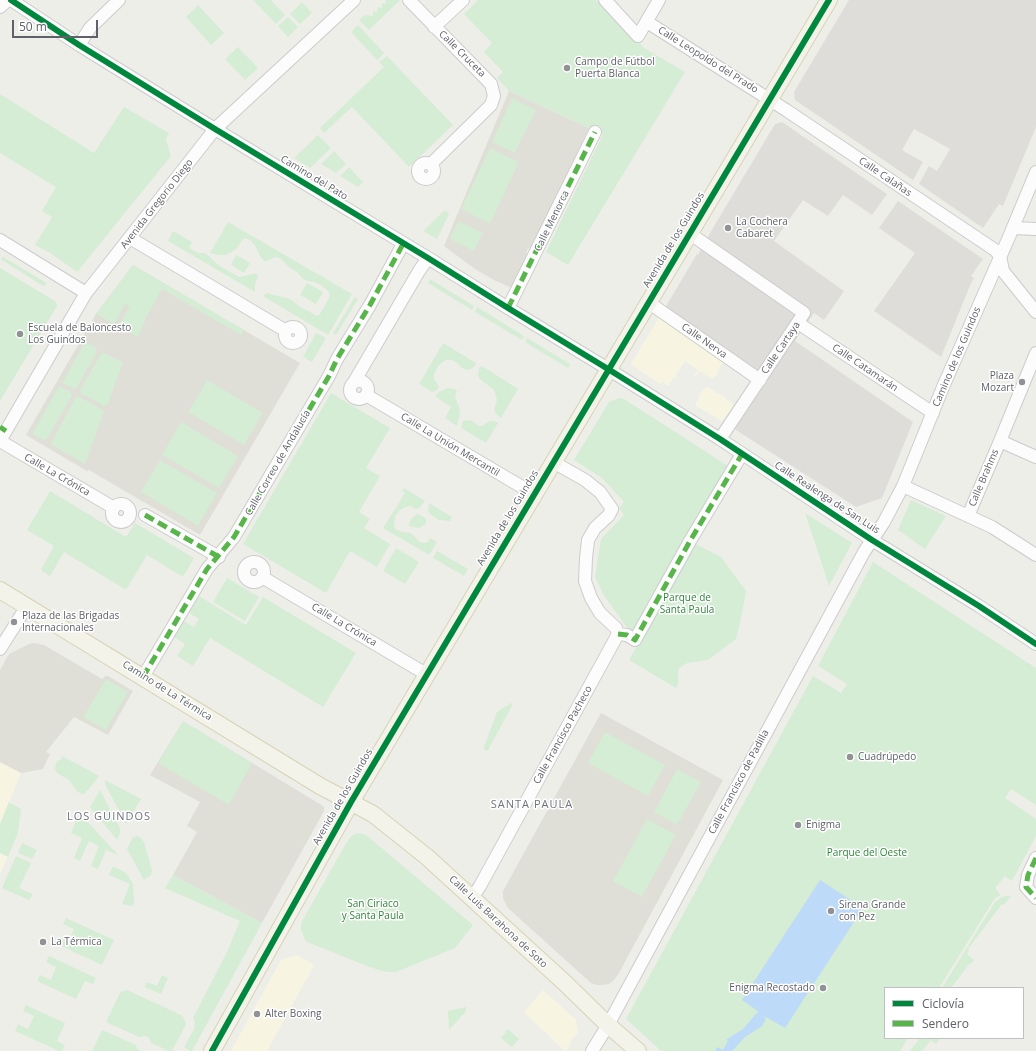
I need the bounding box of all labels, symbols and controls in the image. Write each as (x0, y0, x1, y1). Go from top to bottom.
scale bar (14, 12, 100, 38)
text: 50 m (19, 18, 47, 35)
street label: Calle Leopoldo del Prado (656, 24, 760, 96)
street label: Calle Cruceta (436, 28, 488, 80)
place label: Campo de Fútbol Puerta Blanca (575, 56, 655, 80)
marker: Campo de Fútbol Puerta Blanca (562, 63, 572, 73)
street label: Camino del Pato (278, 153, 350, 203)
street label: Calle Calañas (856, 155, 914, 199)
street label: Avenida Gregorio Diego (118, 157, 196, 251)
street label: Calle Menorca (532, 189, 572, 253)
street label: Avenida de los Guindos (641, 190, 707, 290)
place label: La Cochera Cabaret (736, 216, 788, 240)
marker: La Cochera Cabaret (723, 223, 733, 233)
street label: Camino de los Guindos (930, 305, 984, 409)
street label: Calle Cartaya (759, 319, 803, 377)
street label: Calle Nerva (679, 321, 729, 361)
place label: Escuela de Baloncesto Los Guindos (28, 322, 131, 346)
marker: Escuela de Baloncesto Los Guindos (15, 329, 25, 339)
street label: Calle Catamarán (830, 342, 900, 394)
place label: Plaza Mozart (981, 370, 1014, 394)
marker: Plaza Mozart (1017, 377, 1027, 387)
street label: Calle Correo de Andalucía (243, 408, 313, 518)
street label: Calle La Unión Mercantil (398, 411, 502, 479)
street label: Calle Brahms (966, 447, 1002, 509)
street label: Calle La Crónica (22, 451, 92, 499)
street label: Calle Realenga de San Luis (772, 459, 882, 537)
street label: Avenida de los Guindos (475, 468, 541, 568)
park label: Parque de Santa Paula (660, 592, 714, 616)
street label: Calle La Crónica (309, 601, 379, 649)
place label: Plaza de las Brigadas Internacionales (22, 610, 119, 634)
marker: Plaza de las Brigadas Internacionales (9, 617, 19, 627)
street label: Camino de La Térmica (120, 659, 214, 723)
street label: Calle Francisco Pacheco (531, 684, 595, 786)
street label: Calle Francisco de Padilla (706, 728, 772, 836)
street label: Avenida de los Guindos (311, 747, 375, 847)
place label: Cuadrúpedo (858, 751, 916, 763)
marker: Cuadrúpedo (845, 752, 855, 762)
district label: SANTA PAULA (491, 798, 573, 812)
district label: LOS GUINDOS (67, 810, 151, 824)
place label: Enigma (806, 819, 840, 831)
marker: Enigma (793, 820, 803, 830)
park label: Parque del Oeste (827, 847, 907, 859)
street label: Calle Luis Barahona de Soto (446, 873, 550, 971)
park label: San Ciriaco y Santa Paula (342, 898, 404, 922)
place label: Sirena Grande con Pez (839, 899, 906, 922)
marker: Sirena Grande con Pez (826, 906, 836, 916)
place label: La Térmica (51, 936, 102, 948)
marker: La Térmica (38, 937, 48, 947)
place label: Enigma Recostado (729, 982, 815, 994)
marker: Enigma Recostado (818, 983, 828, 993)
legend (884, 987, 1024, 1039)
text: Ciclovía (922, 995, 964, 1012)
place label: Alter Boxing (265, 1008, 322, 1020)
marker: Alter Boxing (252, 1009, 262, 1019)
text: Sendero (922, 1015, 969, 1032)

